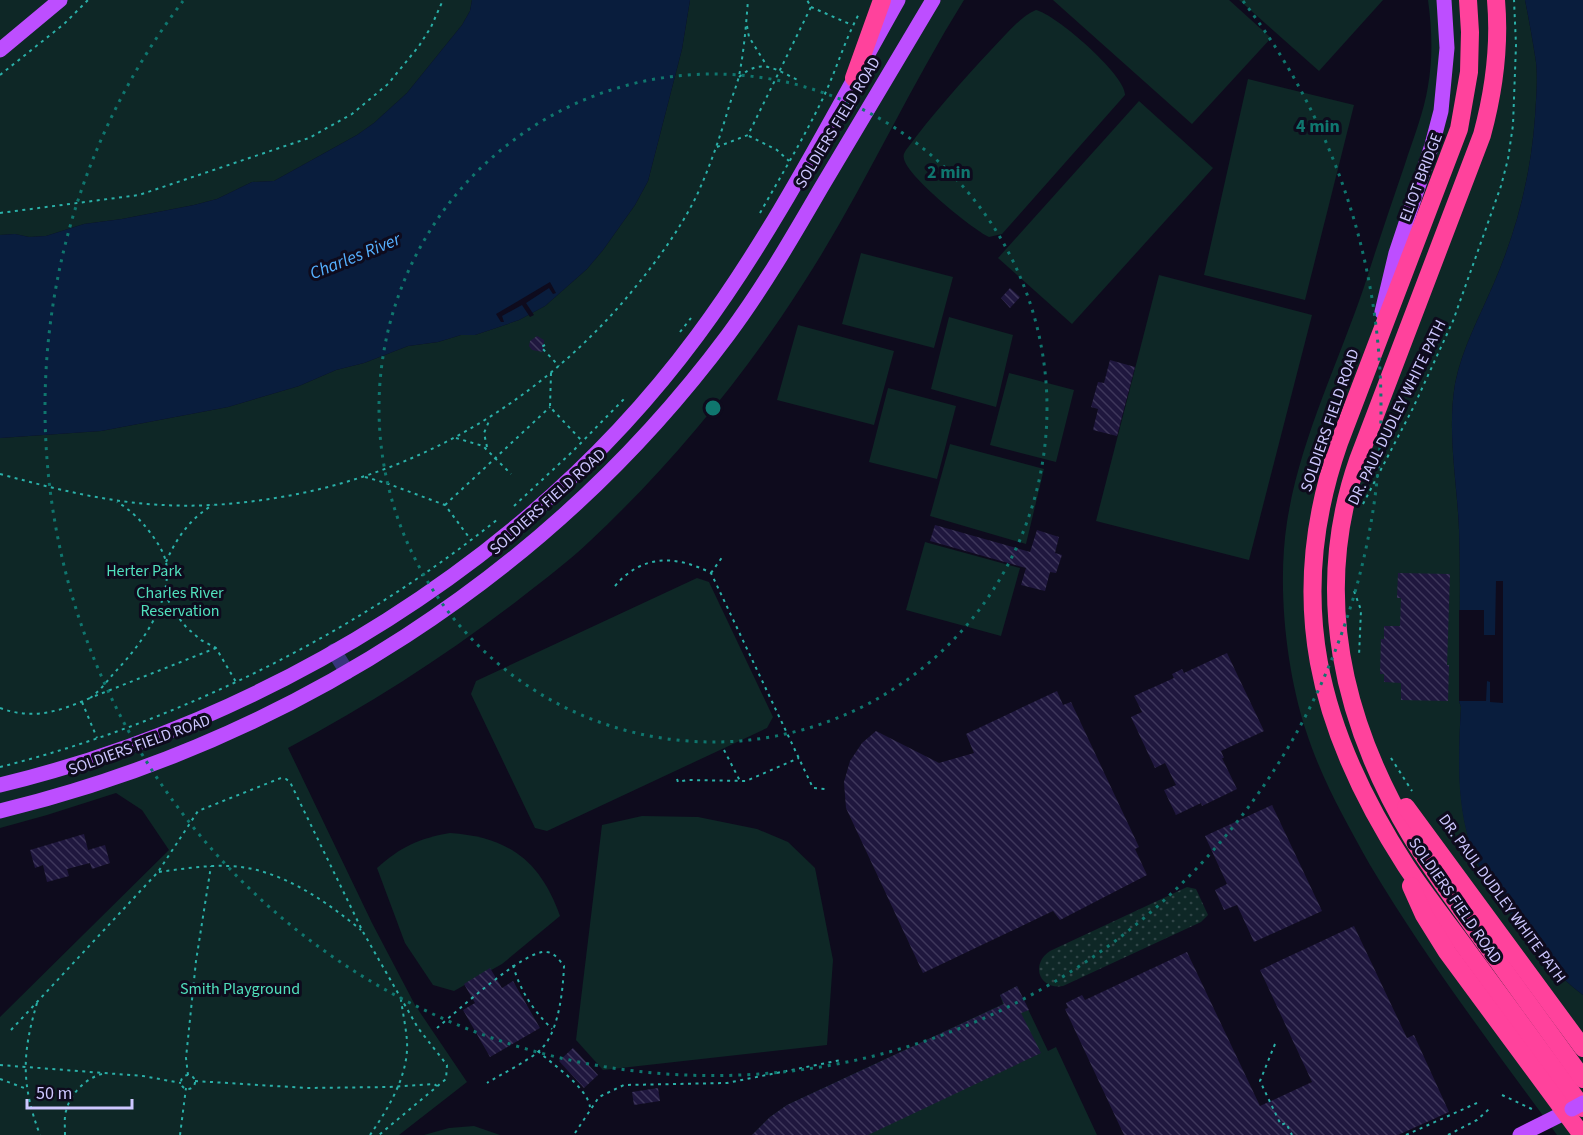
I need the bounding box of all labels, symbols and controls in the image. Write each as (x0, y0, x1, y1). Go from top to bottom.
street label: SOLDIERS FIELD ROAD (790, 53, 886, 192)
text: 4 min (1296, 114, 1340, 139)
street label: ELIOT BRIDGE (1394, 130, 1448, 225)
text: 2 min (927, 160, 971, 185)
water label: Charles River (306, 227, 405, 286)
street label: DR. PAUL DUDLEY WHITE PATH (1342, 316, 1451, 509)
street label: SOLDIERS FIELD ROAD (1295, 346, 1365, 495)
centre of rings (703, 398, 723, 418)
street label: SOLDIERS FIELD ROAD (485, 443, 611, 560)
park label: Herter Park (106, 560, 182, 582)
park label: Charles River Reservation (136, 582, 224, 622)
street label: SOLDIERS FIELD ROAD (65, 709, 213, 781)
street label: DR. PAUL DUDLEY WHITE PATH (1433, 810, 1571, 987)
street label: SOLDIERS FIELD ROAD (1403, 833, 1507, 968)
park label: Smith Playground (180, 978, 300, 1000)
scale bar (27, 1072, 132, 1110)
text: 50 m (36, 1081, 72, 1106)

